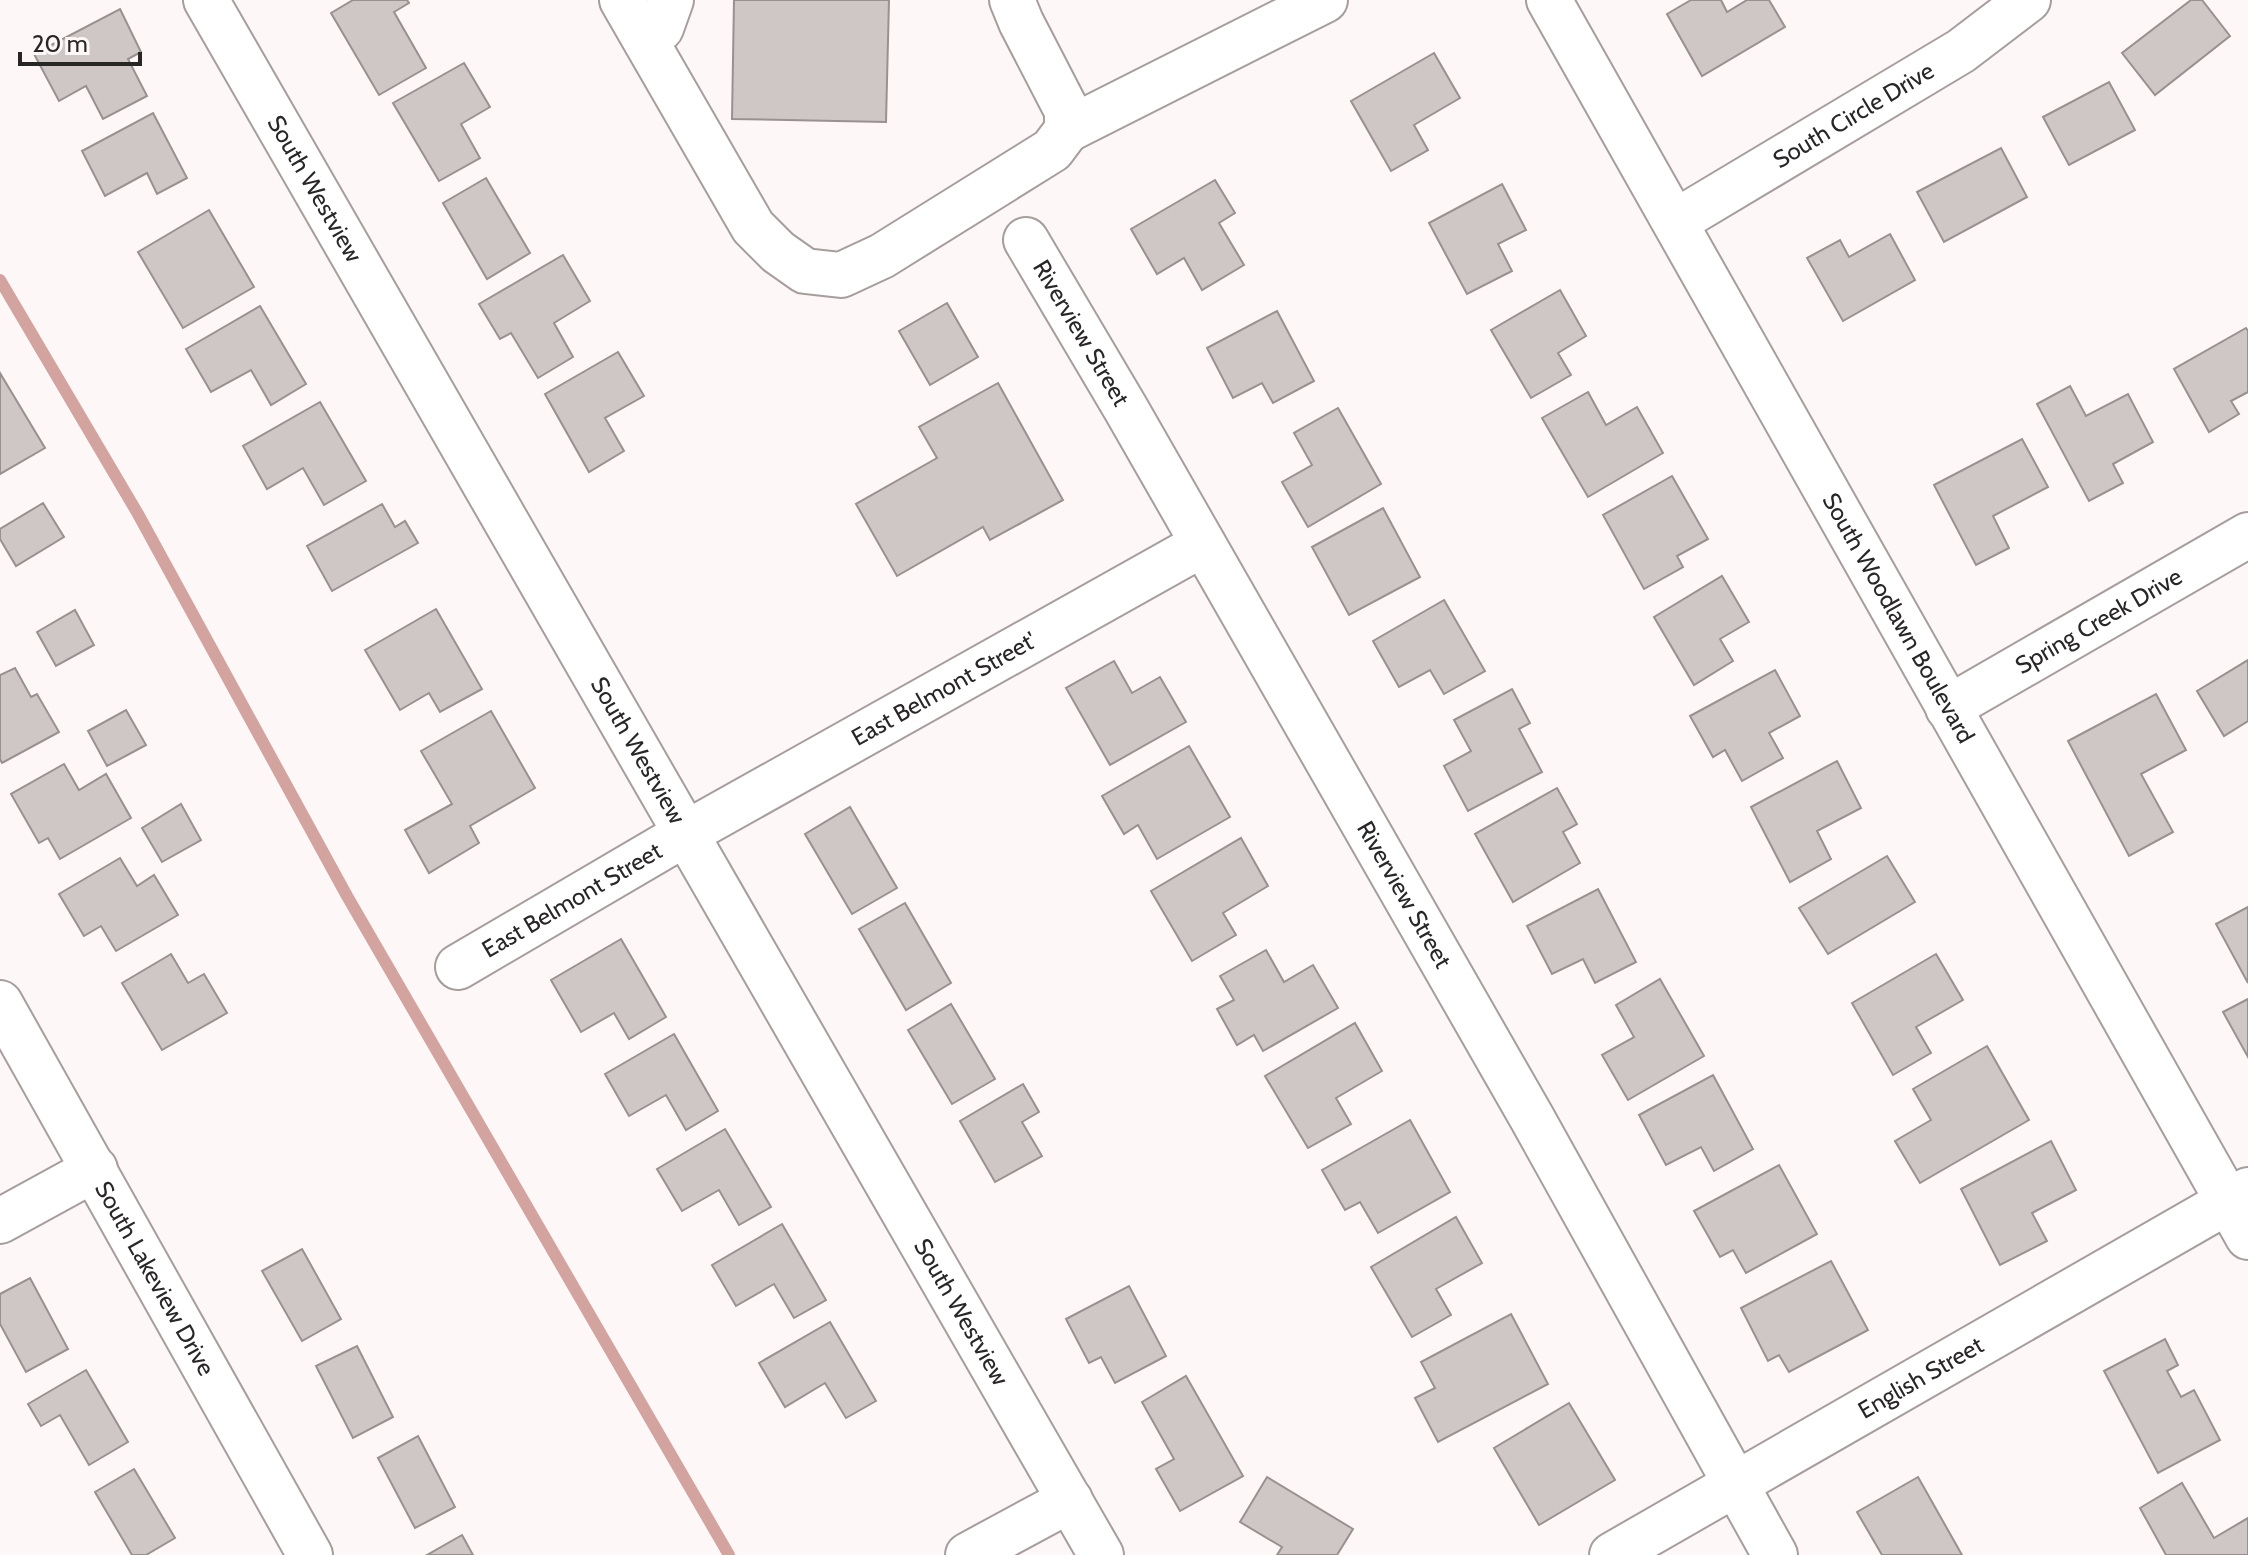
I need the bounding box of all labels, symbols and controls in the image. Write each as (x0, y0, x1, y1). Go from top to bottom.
scale bar (20, 16, 140, 66)
text: 20 m (32, 29, 88, 58)
street label: South Circle Drive (1768, 56, 1939, 174)
street label: South Westview (261, 110, 369, 268)
street label: Riverview Street (1027, 254, 1136, 411)
street label: South Woodlawn Boulevard (1817, 488, 1981, 748)
street label: Spring Creek Drive (2010, 561, 2187, 680)
street label: East Belmont Street' (846, 625, 1041, 752)
street label: South Westview (585, 672, 692, 830)
street label: Riverview Street (1351, 816, 1458, 973)
street label: East Belmont Street (477, 836, 667, 964)
street label: South Lakeview Drive (89, 1176, 221, 1381)
street label: South Westview (908, 1233, 1016, 1391)
street label: English Street (1853, 1330, 1988, 1425)

